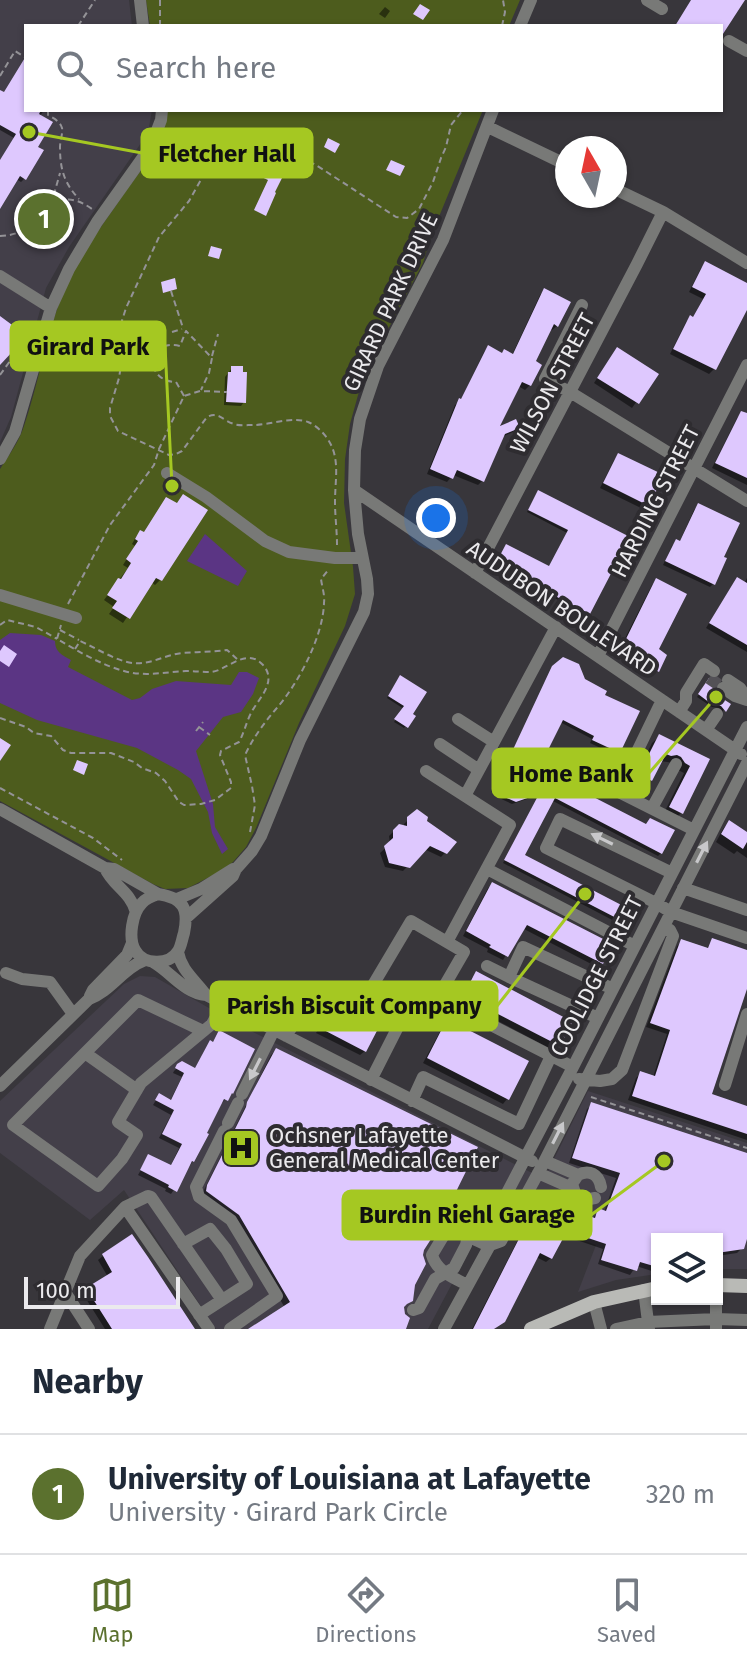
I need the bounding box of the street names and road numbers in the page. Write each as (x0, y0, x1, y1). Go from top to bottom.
street label: GIRARD PARK DRIVE (337, 209, 444, 396)
street label: WILSON STREET (504, 308, 601, 458)
street label: HARDING STREET (605, 420, 706, 582)
street label: AUDUBON BOULEVARD (462, 535, 662, 682)
street label: COOLIDGE STREET (544, 891, 649, 1061)

